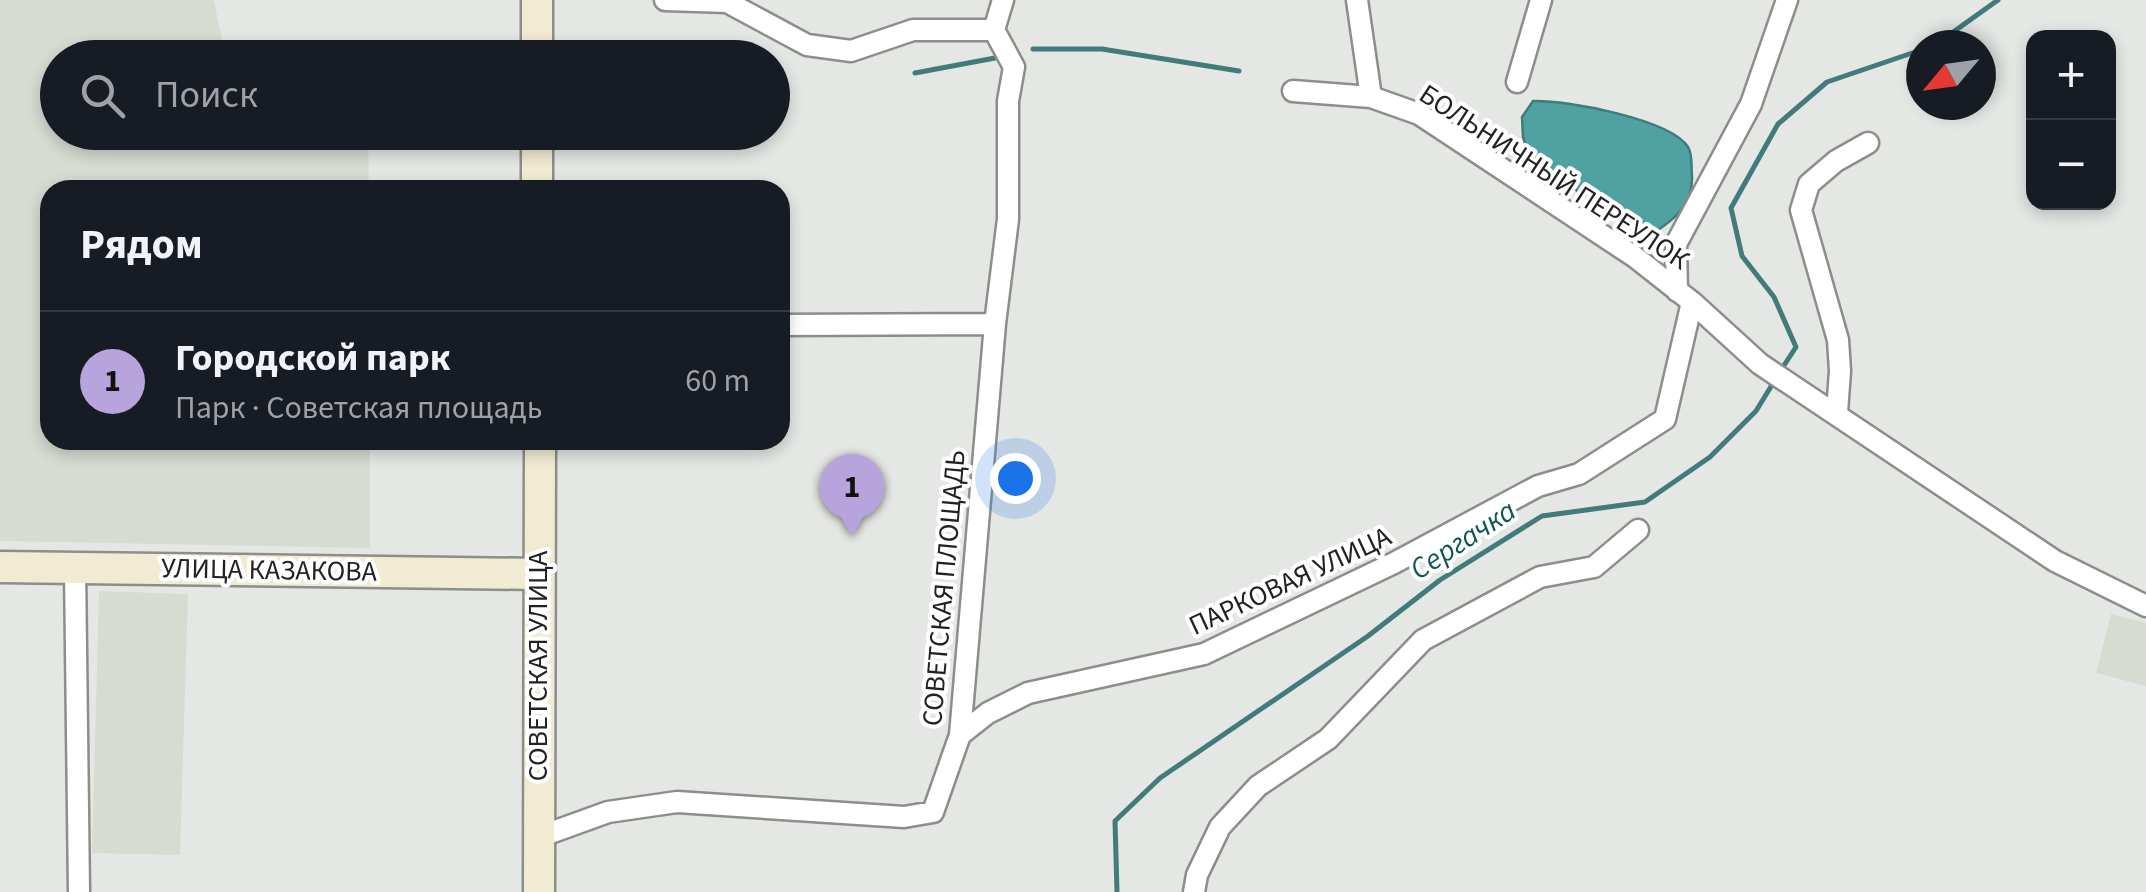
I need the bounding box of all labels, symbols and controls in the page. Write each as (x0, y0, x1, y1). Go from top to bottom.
north arrow (1906, 30, 1996, 120)
map controls (2026, 30, 2116, 210)
button: + (2026, 30, 2116, 120)
search box (40, 40, 790, 150)
icon: search (75, 68, 130, 123)
text: Поиск (155, 68, 258, 122)
street label: БОЛЬНИЧНЫЙ ПЕРЕУЛОК (1411, 75, 1698, 280)
button: − (2026, 120, 2116, 210)
text: Рядом (80, 215, 203, 275)
text: Городской парк (175, 331, 450, 385)
text: 1 (104, 358, 121, 404)
text: 60 m (685, 358, 750, 404)
text: Парк · Советская площадь (175, 385, 542, 431)
street label: СОВЕТСКАЯ ПЛОЩАДЬ (912, 448, 976, 728)
your location (990, 453, 1041, 504)
pin: 1 (820, 454, 884, 536)
water label: Сергачка (1401, 490, 1525, 590)
street label: ПАРКОВАЯ УЛИЦА (1182, 516, 1398, 645)
street label: УЛИЦА КАЗАКОВА (161, 548, 378, 592)
street label: СОВЕТСКАЯ УЛИЦА (518, 550, 558, 781)

